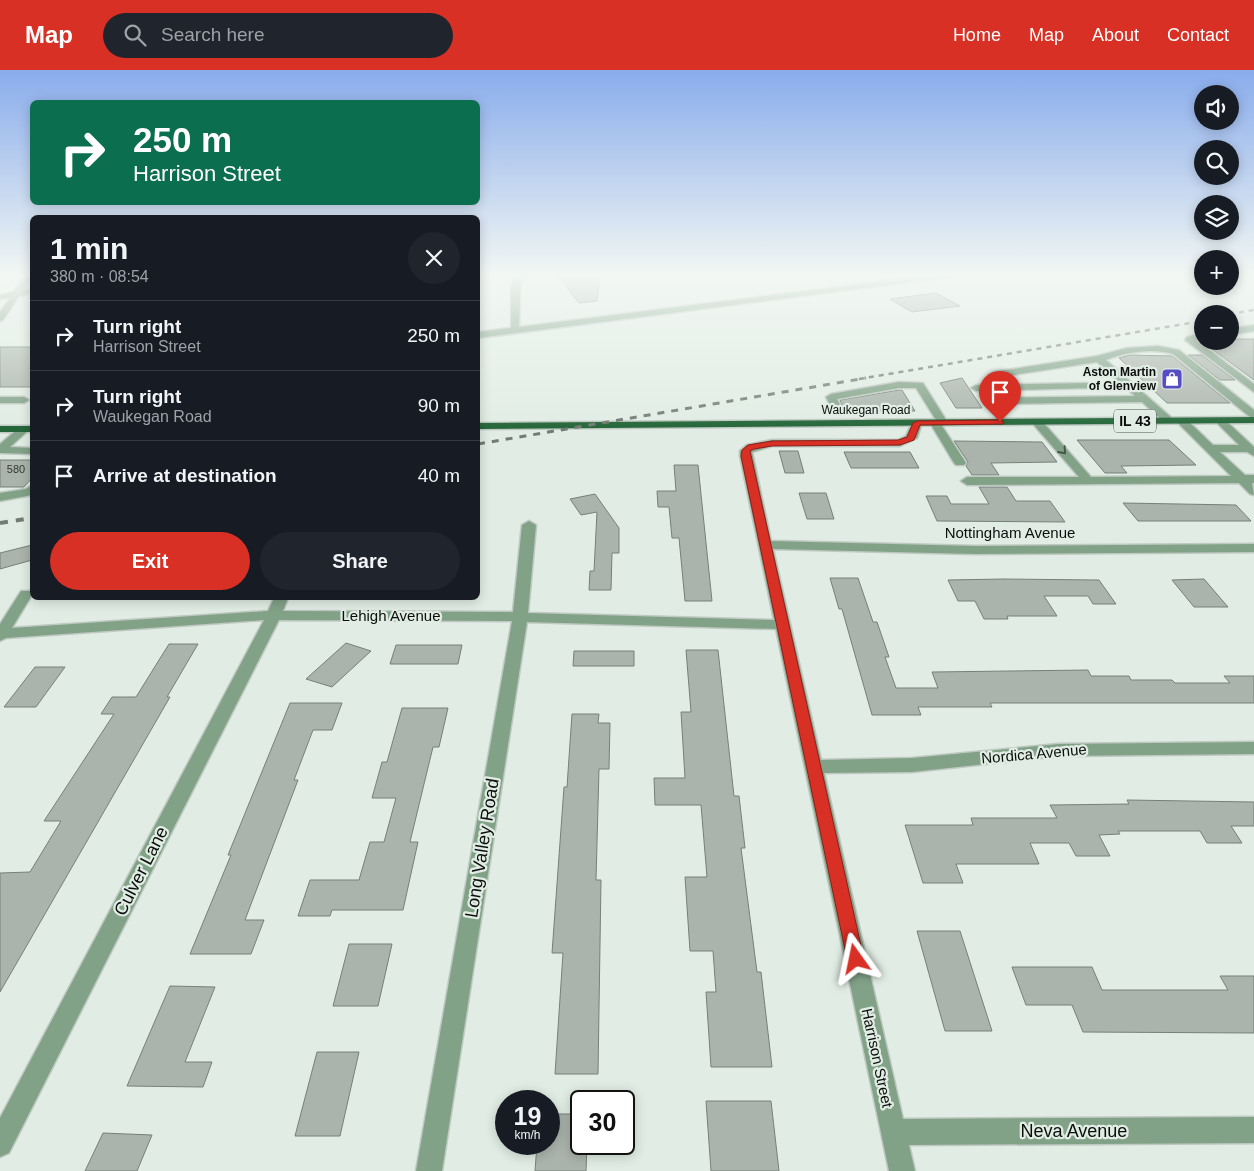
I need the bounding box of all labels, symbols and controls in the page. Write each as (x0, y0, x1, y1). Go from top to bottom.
search box (103, 13, 453, 58)
text: Map (25, 21, 73, 48)
icon: search (121, 21, 149, 49)
text: Search here (161, 24, 265, 45)
text: Home (953, 25, 1001, 45)
text: Map (1029, 25, 1064, 45)
text: About (1092, 25, 1139, 45)
text: Contact (1167, 25, 1229, 45)
map controls (1194, 85, 1239, 350)
button: sound (1194, 85, 1239, 130)
icon: right (50, 120, 115, 185)
text: 250 m (133, 120, 232, 159)
button: search (1194, 140, 1239, 185)
text: Harrison Street (133, 161, 281, 186)
button: layers (1194, 195, 1239, 240)
text: 1 min (50, 232, 128, 265)
button: close (408, 232, 460, 284)
button: + (1194, 250, 1239, 295)
text: 380 m · 08:54 (50, 268, 149, 285)
button: − (1194, 305, 1239, 350)
text: Turn right (93, 316, 181, 337)
icon: right (50, 322, 78, 350)
text: 250 m (407, 325, 460, 346)
text: Harrison Street (93, 338, 201, 355)
place label: Aston Martin of Glenview (1083, 365, 1157, 393)
shop icon: Aston Martin of Glenview (1160, 367, 1184, 391)
pin (979, 371, 1021, 422)
icon: arrive (986, 378, 1014, 406)
text: Turn right (93, 386, 181, 407)
icon: right (50, 392, 78, 420)
text: 90 m (418, 395, 460, 416)
street label: Waukegan Road (822, 403, 910, 417)
text: Waukegan Road (93, 408, 212, 425)
road number: IL 43 (1114, 410, 1156, 432)
one-way arrow (1057, 446, 1066, 455)
icon: arrive (50, 462, 78, 490)
house number: 580 (7, 463, 25, 475)
text: Arrive at destination (93, 465, 277, 486)
text: 40 m (418, 465, 460, 486)
street label: Nottingham Avenue (945, 524, 1075, 541)
button: Exit (50, 532, 250, 590)
button: Share (260, 532, 460, 590)
street label: Lehigh Avenue (342, 607, 441, 624)
street label: Nordica Avenue (981, 740, 1087, 767)
street label: Long Valley Road (461, 777, 503, 919)
street label: Culver Lane (110, 823, 172, 919)
position arrow (829, 932, 881, 984)
street label: Harrison Street (859, 1007, 896, 1110)
speed limit sign: 30 (570, 1090, 635, 1155)
text: 19 (514, 1102, 541, 1130)
street label: Neva Avenue (1021, 1121, 1127, 1141)
text: km/h (514, 1128, 541, 1142)

